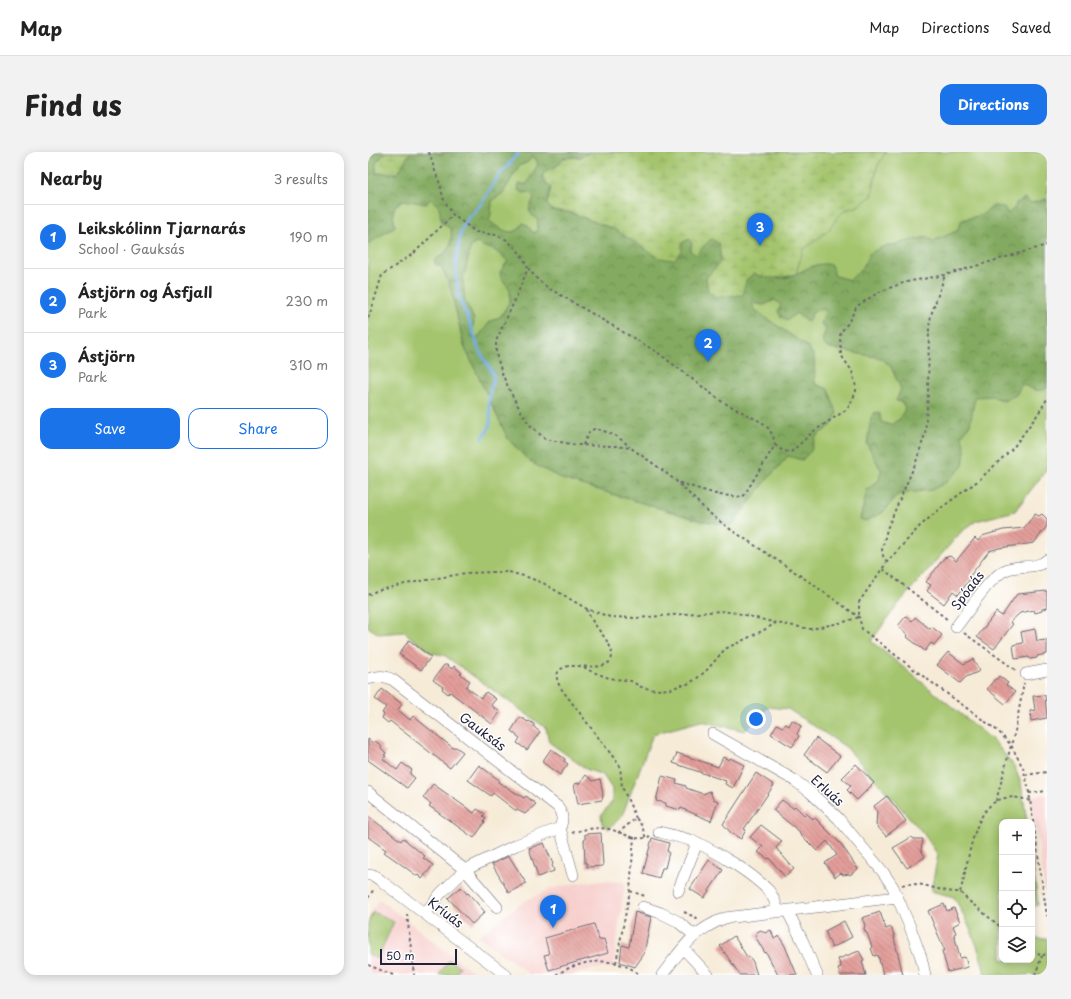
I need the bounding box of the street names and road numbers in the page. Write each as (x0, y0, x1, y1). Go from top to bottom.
street label: Spóaás (946, 566, 988, 614)
street label: Gauksás (456, 707, 510, 755)
street label: Erluás (807, 770, 849, 810)
street label: Kríuás (424, 892, 468, 932)

